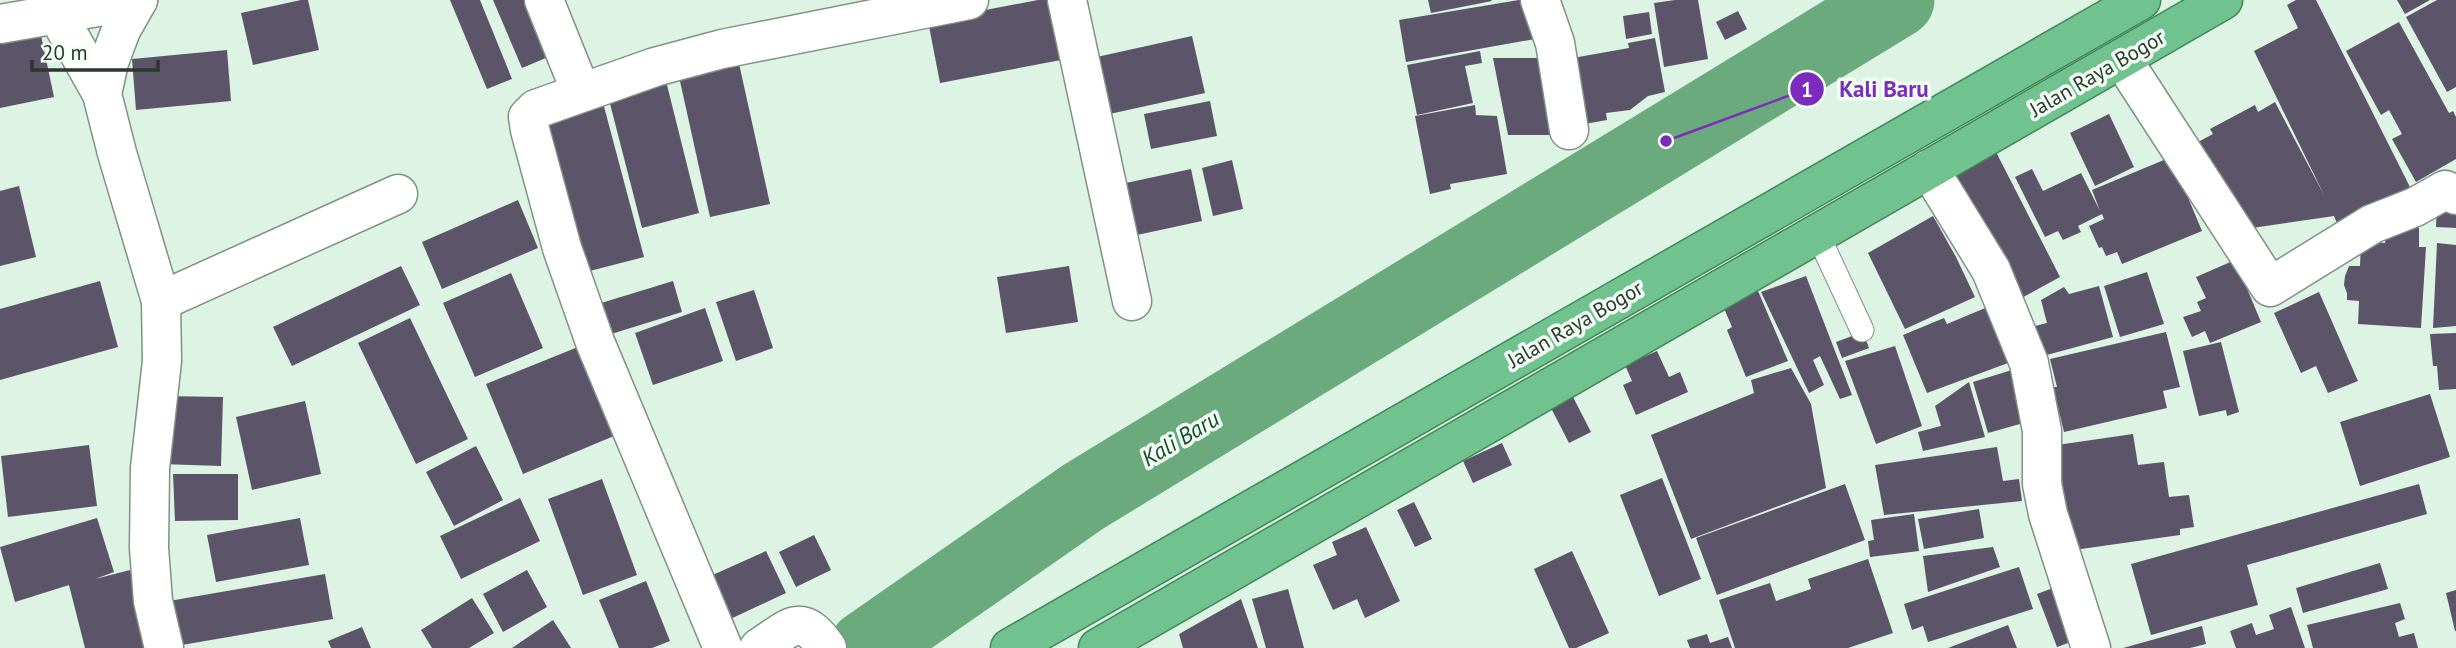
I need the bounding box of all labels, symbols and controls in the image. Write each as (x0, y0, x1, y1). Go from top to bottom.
street label: Jalan Raya Bogor (2024, 23, 2170, 123)
scale bar (32, 28, 158, 72)
text: 20 m (42, 39, 88, 66)
callout: Kali Baru (1790, 67, 1942, 111)
text: Kali Baru (1839, 74, 1929, 103)
text: 1 (1801, 76, 1813, 103)
street label: Jalan Raya Bogor (1502, 274, 1648, 374)
water label: Kali Baru (1136, 403, 1224, 472)

